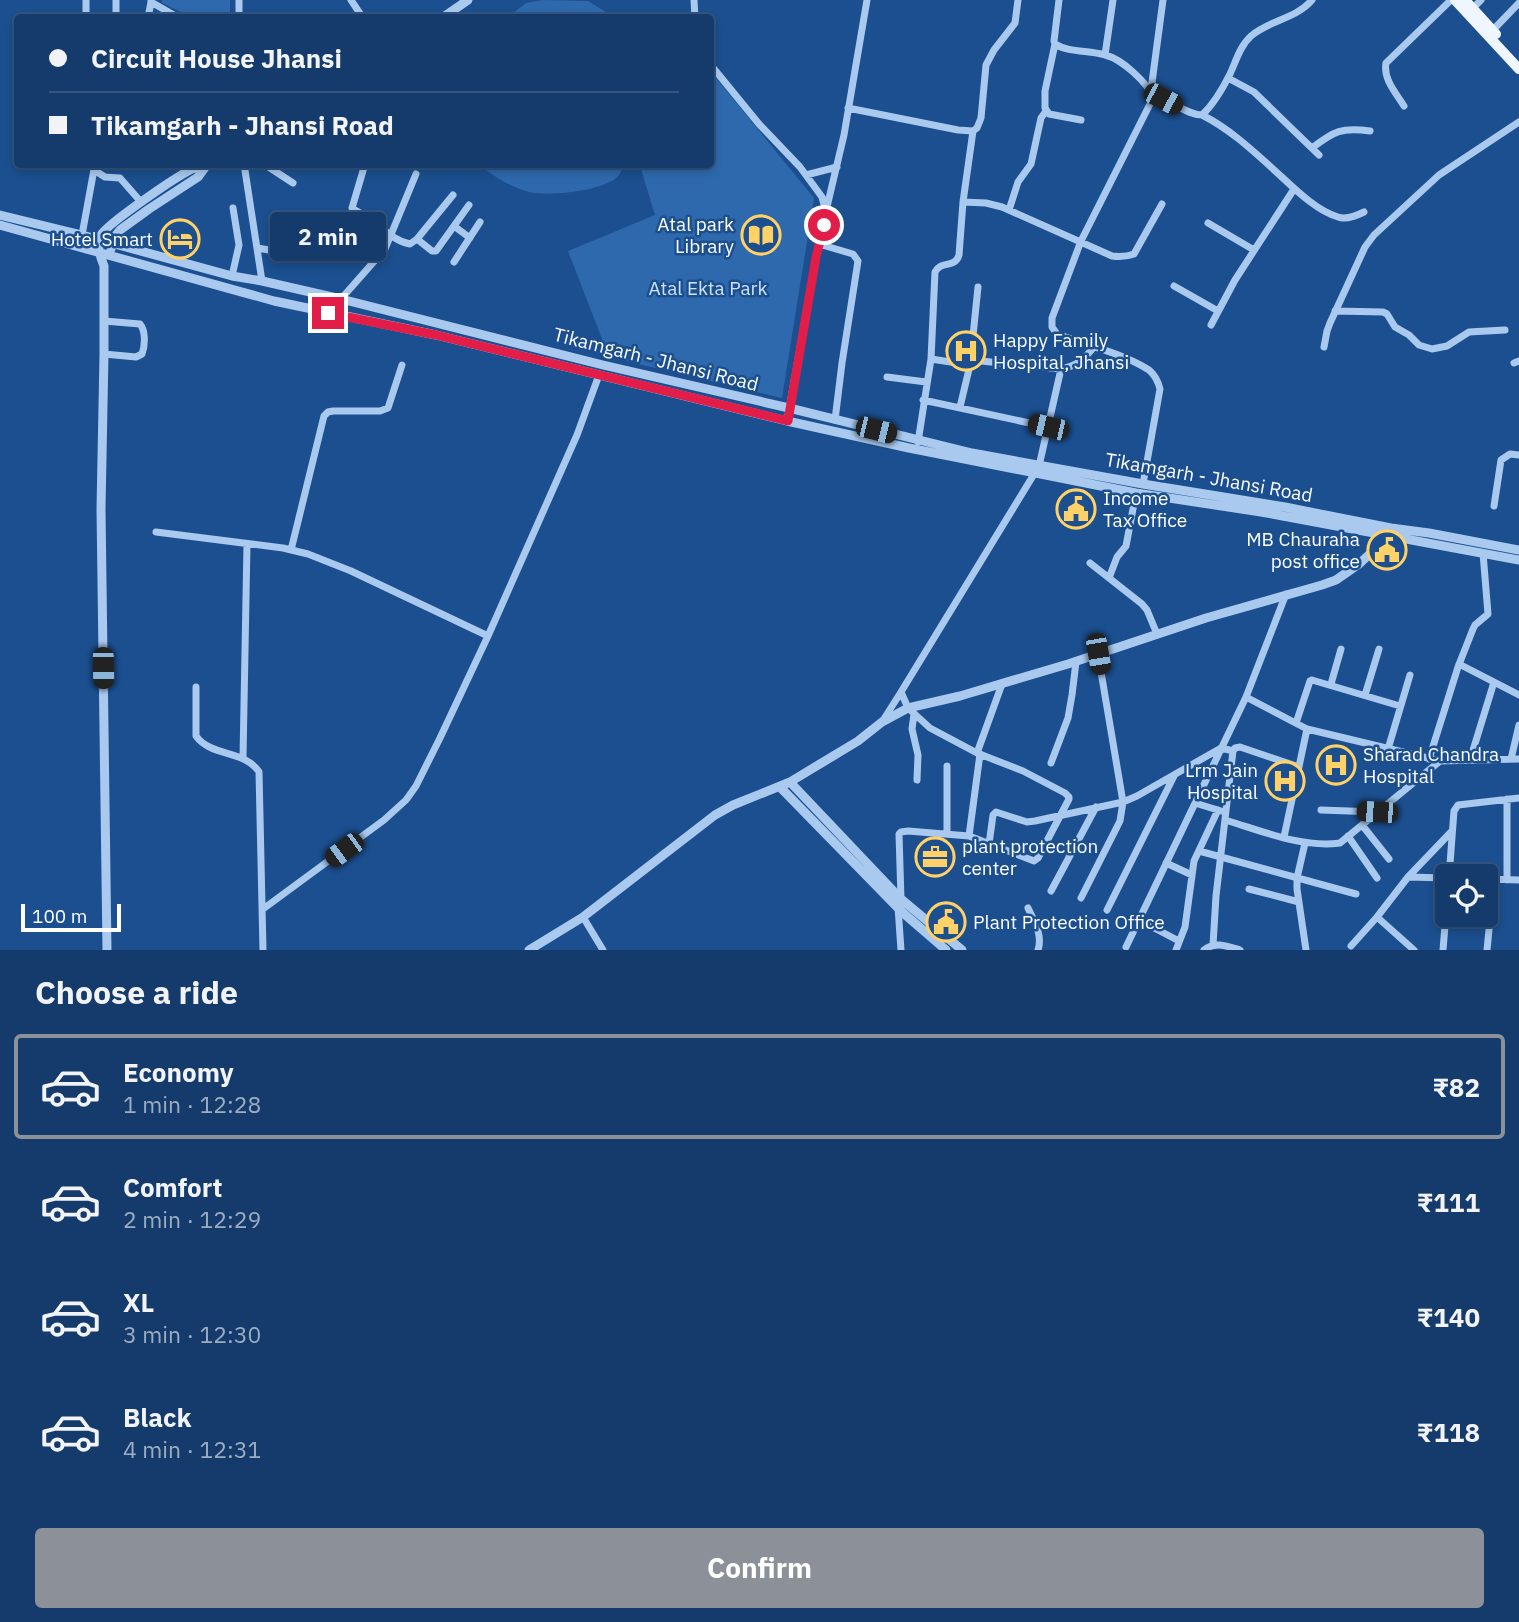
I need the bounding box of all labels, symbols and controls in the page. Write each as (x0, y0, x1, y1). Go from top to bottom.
text: Circuit House Jhansi (91, 41, 342, 75)
car (1140, 80, 1187, 118)
text: Tikamgarh - Jhansi Road (91, 108, 394, 142)
route start (808, 209, 840, 241)
callout: 2 min (270, 212, 386, 260)
place label: Atal park Library (657, 212, 735, 258)
library icon: Atal park Library (740, 214, 782, 256)
hotel icon: Hotel Smart (159, 218, 201, 260)
text: 2 min (298, 221, 358, 251)
place label: Hotel Smart (51, 227, 153, 251)
park label: Atal Ekta Park (648, 276, 768, 300)
route end (312, 297, 344, 329)
street label: Tikamgarh - Jhansi Road (551, 322, 761, 396)
place label: Happy Family Hospital, Jhansi (993, 328, 1129, 374)
hospital icon: Happy Family Hospital, Jhansi (945, 330, 987, 372)
car (1026, 412, 1071, 442)
car (854, 415, 899, 445)
street label: Tikamgarh - Jhansi Road (1103, 447, 1315, 507)
place label: Income Tax Office (1103, 486, 1187, 532)
public building icon: Income Tax Office (1055, 488, 1097, 530)
place label: MB Chauraha post office (1246, 527, 1360, 573)
public building icon: MB Chauraha post office (1366, 529, 1408, 571)
car (1085, 631, 1112, 677)
car (93, 647, 114, 689)
place label: Sharad Chandra Hospital (1363, 742, 1499, 788)
hospital icon: Sharad Chandra Hospital (1315, 744, 1357, 786)
place label: Lrm Jain Hospital (1185, 758, 1258, 804)
hospital icon: Lrm Jain Hospital (1264, 760, 1306, 802)
car (1356, 800, 1399, 824)
car (321, 829, 368, 871)
place label: plant protection center (962, 834, 1098, 880)
office icon: plant protection center (914, 836, 956, 878)
map controls (1435, 864, 1498, 927)
button: locate (1435, 864, 1498, 927)
scale bar (21, 901, 121, 933)
public building icon: Plant Protection Office (925, 901, 967, 943)
text: 100 m (32, 904, 87, 928)
place label: Plant Protection Office (973, 910, 1165, 934)
text: Choose a ride (35, 971, 238, 1013)
icon: car (39, 1055, 102, 1118)
text: Economy (123, 1055, 234, 1089)
text: ₹82 (1432, 1070, 1480, 1104)
text: 1 min · 12:28 (123, 1089, 261, 1119)
icon: car (39, 1170, 102, 1233)
text: Comfort (123, 1170, 222, 1204)
text: ₹111 (1417, 1185, 1480, 1219)
text: 2 min · 12:29 (123, 1204, 261, 1234)
icon: car (39, 1285, 102, 1348)
text: XL (123, 1285, 154, 1319)
text: ₹140 (1417, 1300, 1480, 1334)
text: 3 min · 12:30 (123, 1319, 261, 1349)
icon: car (39, 1400, 102, 1463)
text: Black (123, 1400, 191, 1434)
text: ₹118 (1417, 1415, 1480, 1449)
text: 4 min · 12:31 (123, 1434, 261, 1464)
button: Confirm (35, 1528, 1484, 1608)

